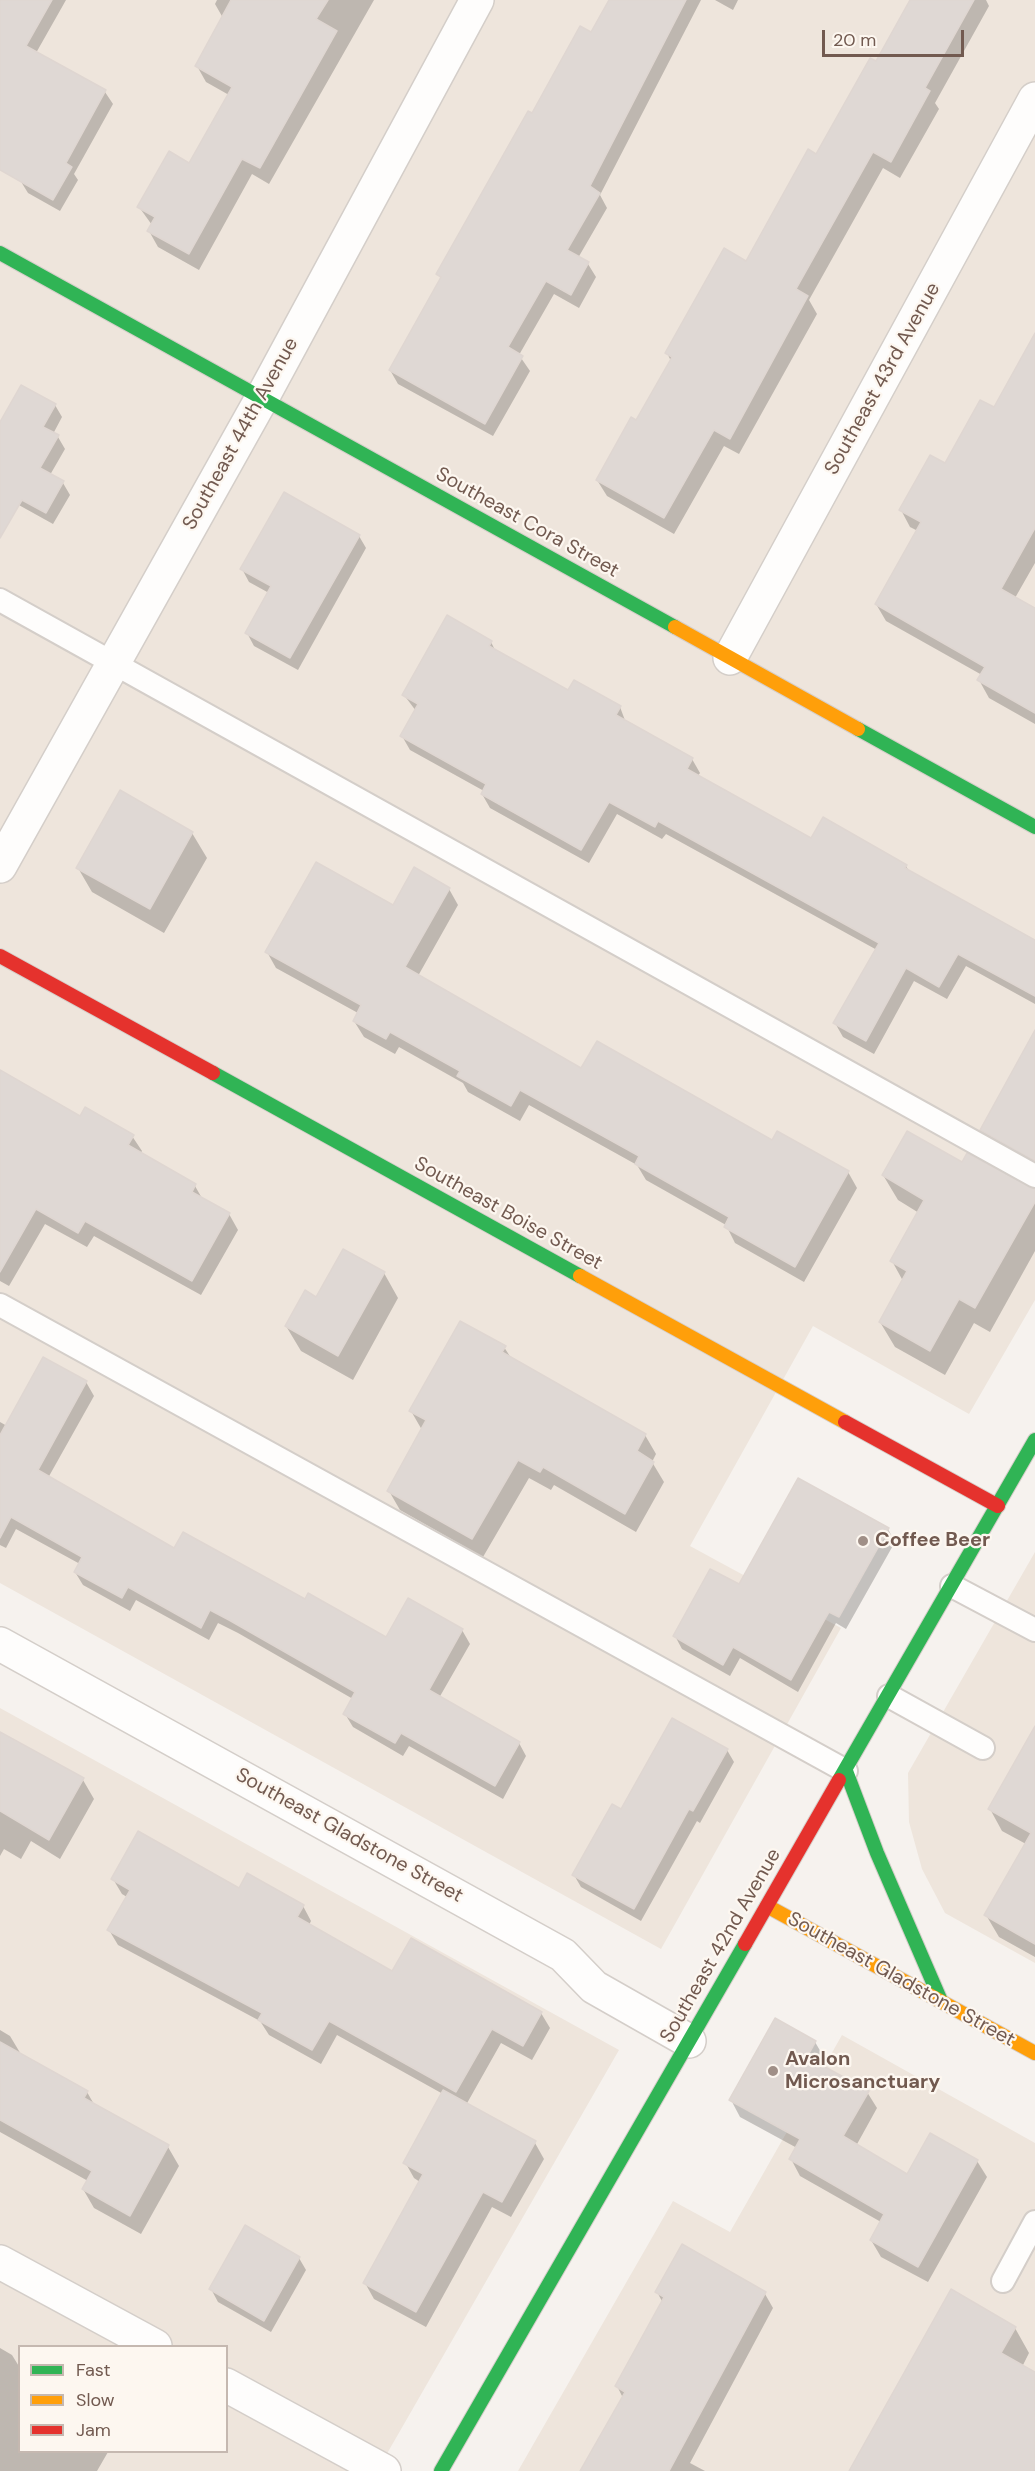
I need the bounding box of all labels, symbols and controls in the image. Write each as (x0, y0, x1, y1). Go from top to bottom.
scale bar (825, 18, 968, 56)
text: 20 m (833, 28, 876, 52)
street label: Southeast 43rd Avenue (820, 279, 946, 479)
street label: Southeast 44th Avenue (178, 334, 304, 534)
street label: Southeast Cora Street (431, 463, 623, 583)
street label: Southeast Boise Street (410, 1152, 606, 1276)
place label: Coffee Beer (875, 1529, 990, 1553)
marker: Coffee Beer (856, 1534, 870, 1548)
street label: Southeast Gladstone Street (231, 1763, 467, 1909)
street label: Southeast 42nd Avenue (656, 1845, 786, 2047)
street label: Southeast Gladstone Street (783, 1907, 1019, 2053)
place label: Avalon Microsanctuary (785, 2048, 940, 2095)
marker: Avalon Microsanctuary (766, 2064, 780, 2078)
legend (18, 2345, 228, 2453)
text: Fast (76, 2358, 111, 2382)
text: Slow (76, 2388, 115, 2412)
text: Jam (76, 2418, 111, 2442)

